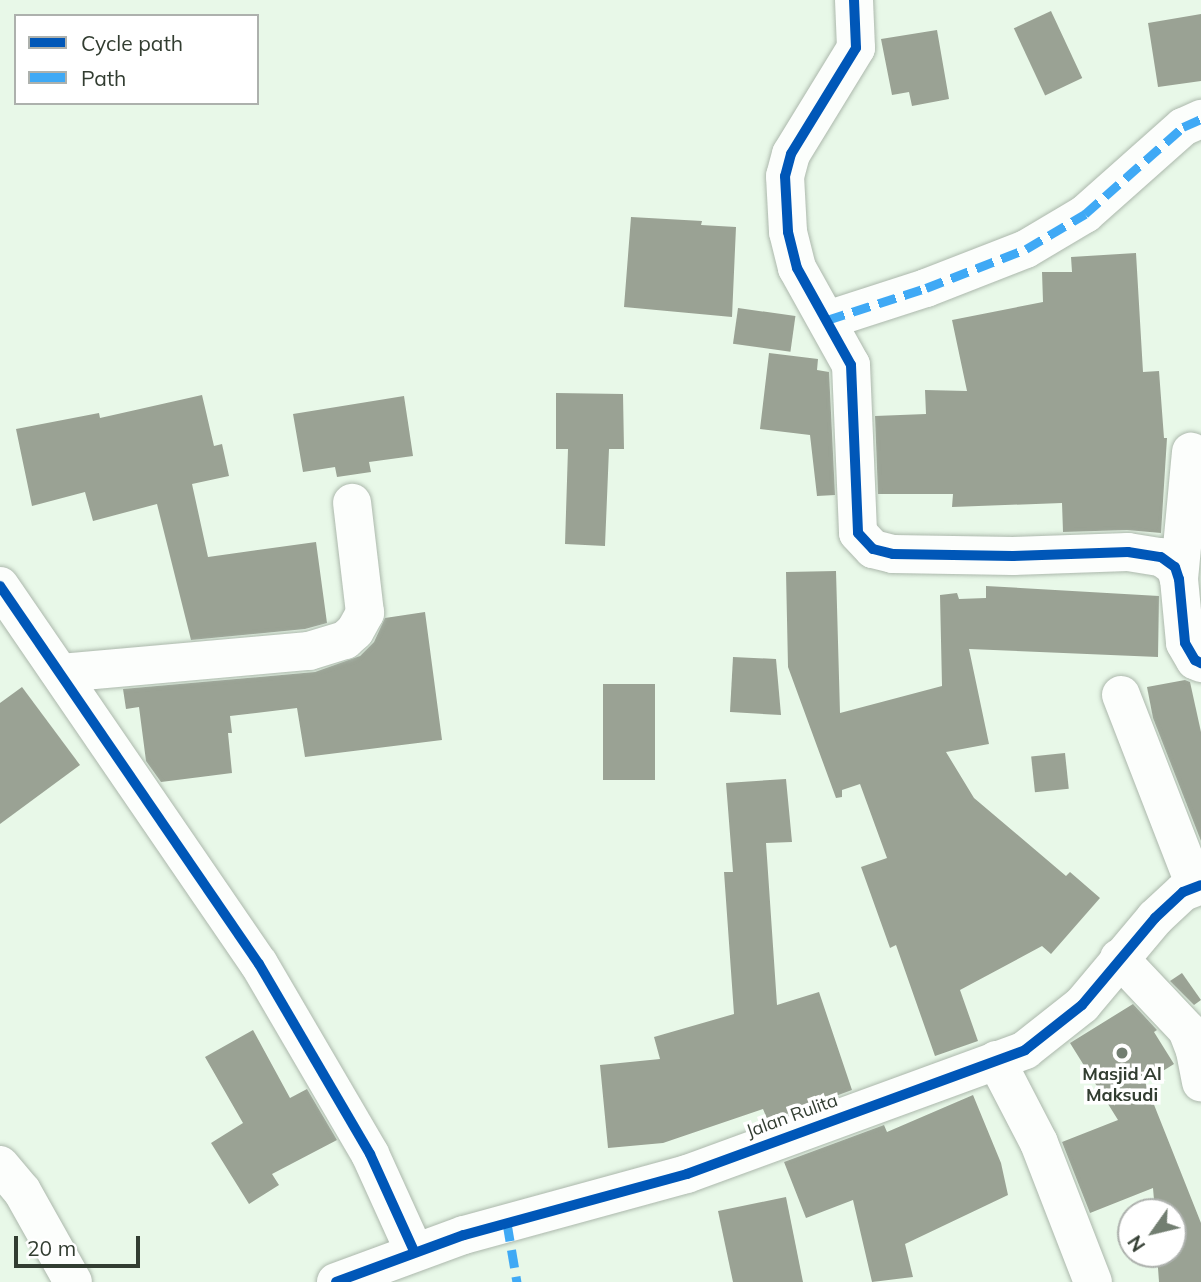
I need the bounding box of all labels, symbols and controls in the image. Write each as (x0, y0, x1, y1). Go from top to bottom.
legend (14, 14, 259, 105)
text: Cycle path (81, 30, 183, 56)
text: Path (81, 65, 126, 91)
marker: Masjid Al Maksudi (1114, 1045, 1130, 1061)
place label: Masjid Al Maksudi (1082, 1064, 1162, 1106)
street label: Jalan Rulita (743, 1090, 841, 1142)
north arrow (1117, 1198, 1187, 1268)
scale bar (18, 1222, 144, 1266)
text: N (1122, 1231, 1150, 1256)
text: 20 m (27, 1235, 76, 1261)

